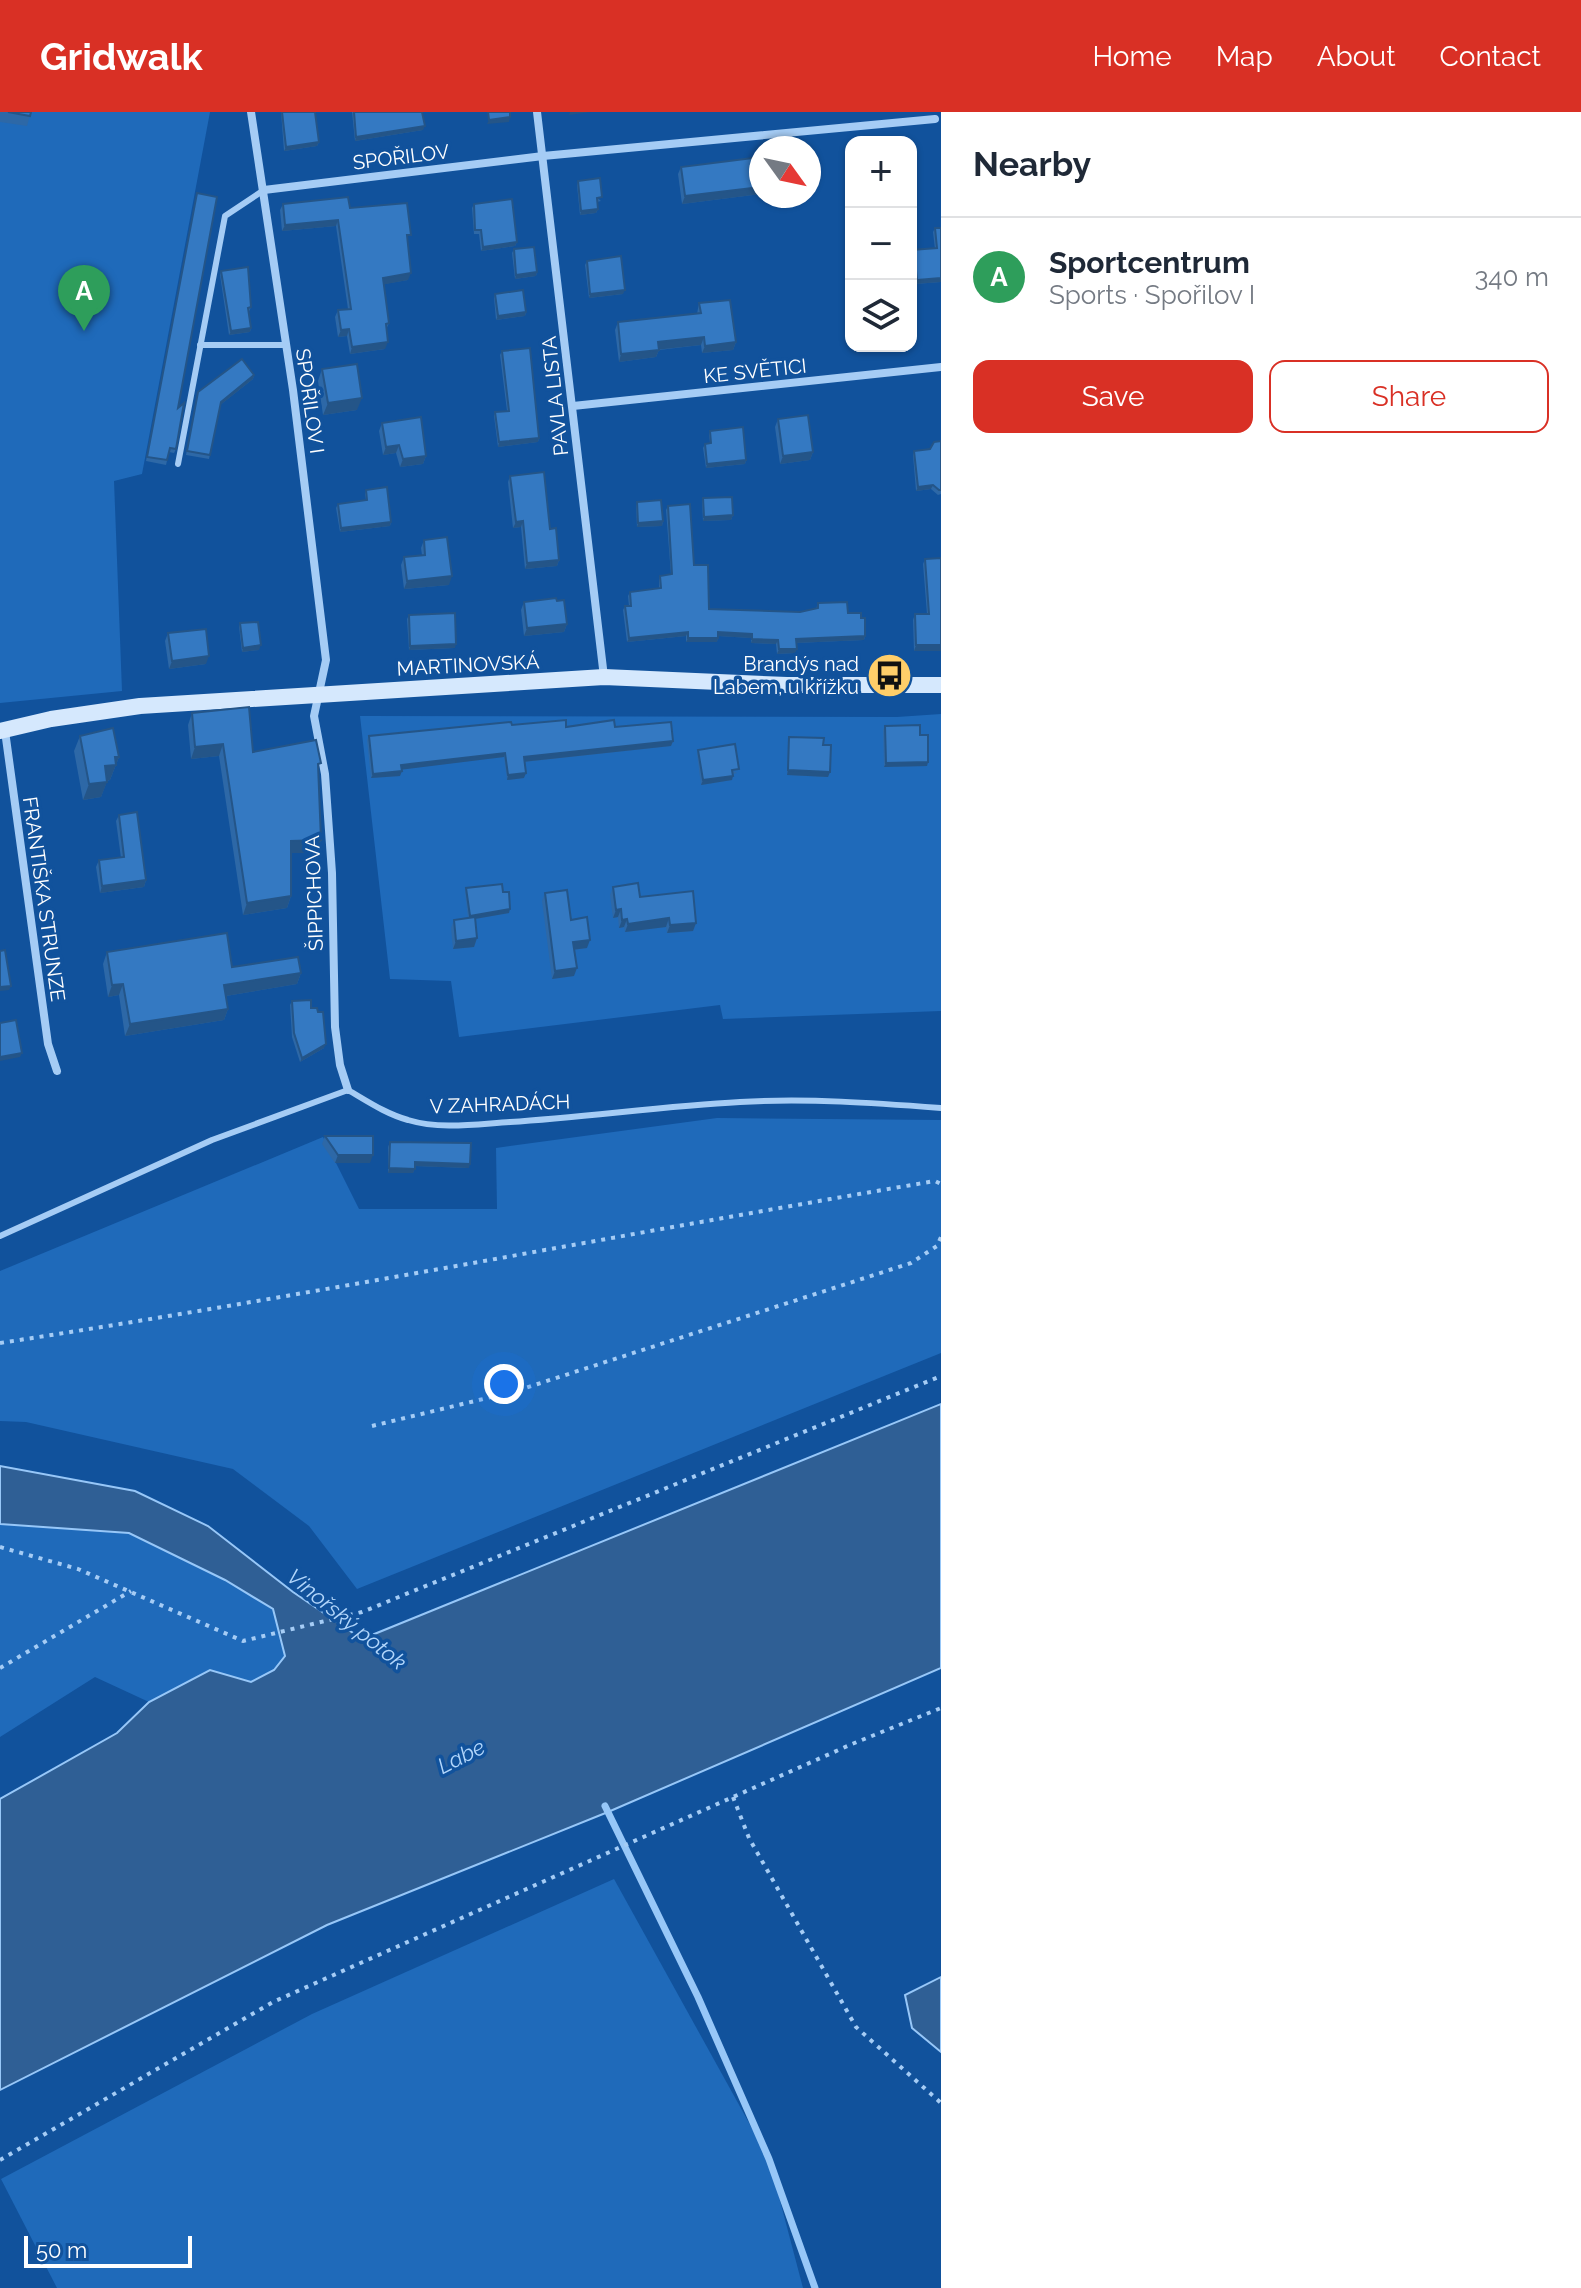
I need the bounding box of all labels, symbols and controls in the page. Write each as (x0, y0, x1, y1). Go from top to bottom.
text: Gridwalk (40, 34, 203, 79)
text: Home (1092, 40, 1172, 73)
text: Map (1216, 40, 1273, 73)
text: About (1317, 40, 1396, 73)
text: Contact (1440, 40, 1541, 73)
north arrow (749, 136, 821, 208)
map controls (845, 136, 917, 352)
button: + (845, 136, 917, 208)
street label: SPOŘILOV (351, 138, 451, 175)
text: Nearby (973, 144, 1091, 184)
button: − (845, 208, 917, 280)
text: Sportcentrum (1049, 245, 1250, 280)
text: A (990, 262, 1008, 292)
text: 340 m (1474, 262, 1549, 292)
pin: A (58, 265, 110, 331)
button: layers (845, 280, 917, 352)
text: Sports · Spořilov I (1049, 280, 1255, 310)
street label: PAVLA LISTA (537, 335, 573, 457)
street label: SPOŘILOV I (291, 347, 330, 455)
street label: KE SVĚTICI (702, 353, 808, 388)
button: Save (973, 360, 1253, 433)
button: Share (1269, 360, 1549, 433)
street label: MARTINOVSKÁ (396, 649, 540, 681)
bus stop icon: Brandýs nad Labem, u křížku (866, 651, 914, 699)
place label: Brandýs nad Labem, u křížku (713, 652, 859, 699)
street label: FRANTIŠKA STRUNZE (18, 795, 71, 1003)
street label: ŠIPPICHOVA (299, 834, 328, 951)
street label: V ZAHRADÁCH (429, 1090, 571, 1118)
your location (484, 1364, 524, 1404)
water label: Vinořský potok (282, 1563, 412, 1675)
water label: Labe (433, 1733, 489, 1779)
scale bar (24, 2232, 192, 2268)
text: 50 m (36, 2237, 87, 2263)

